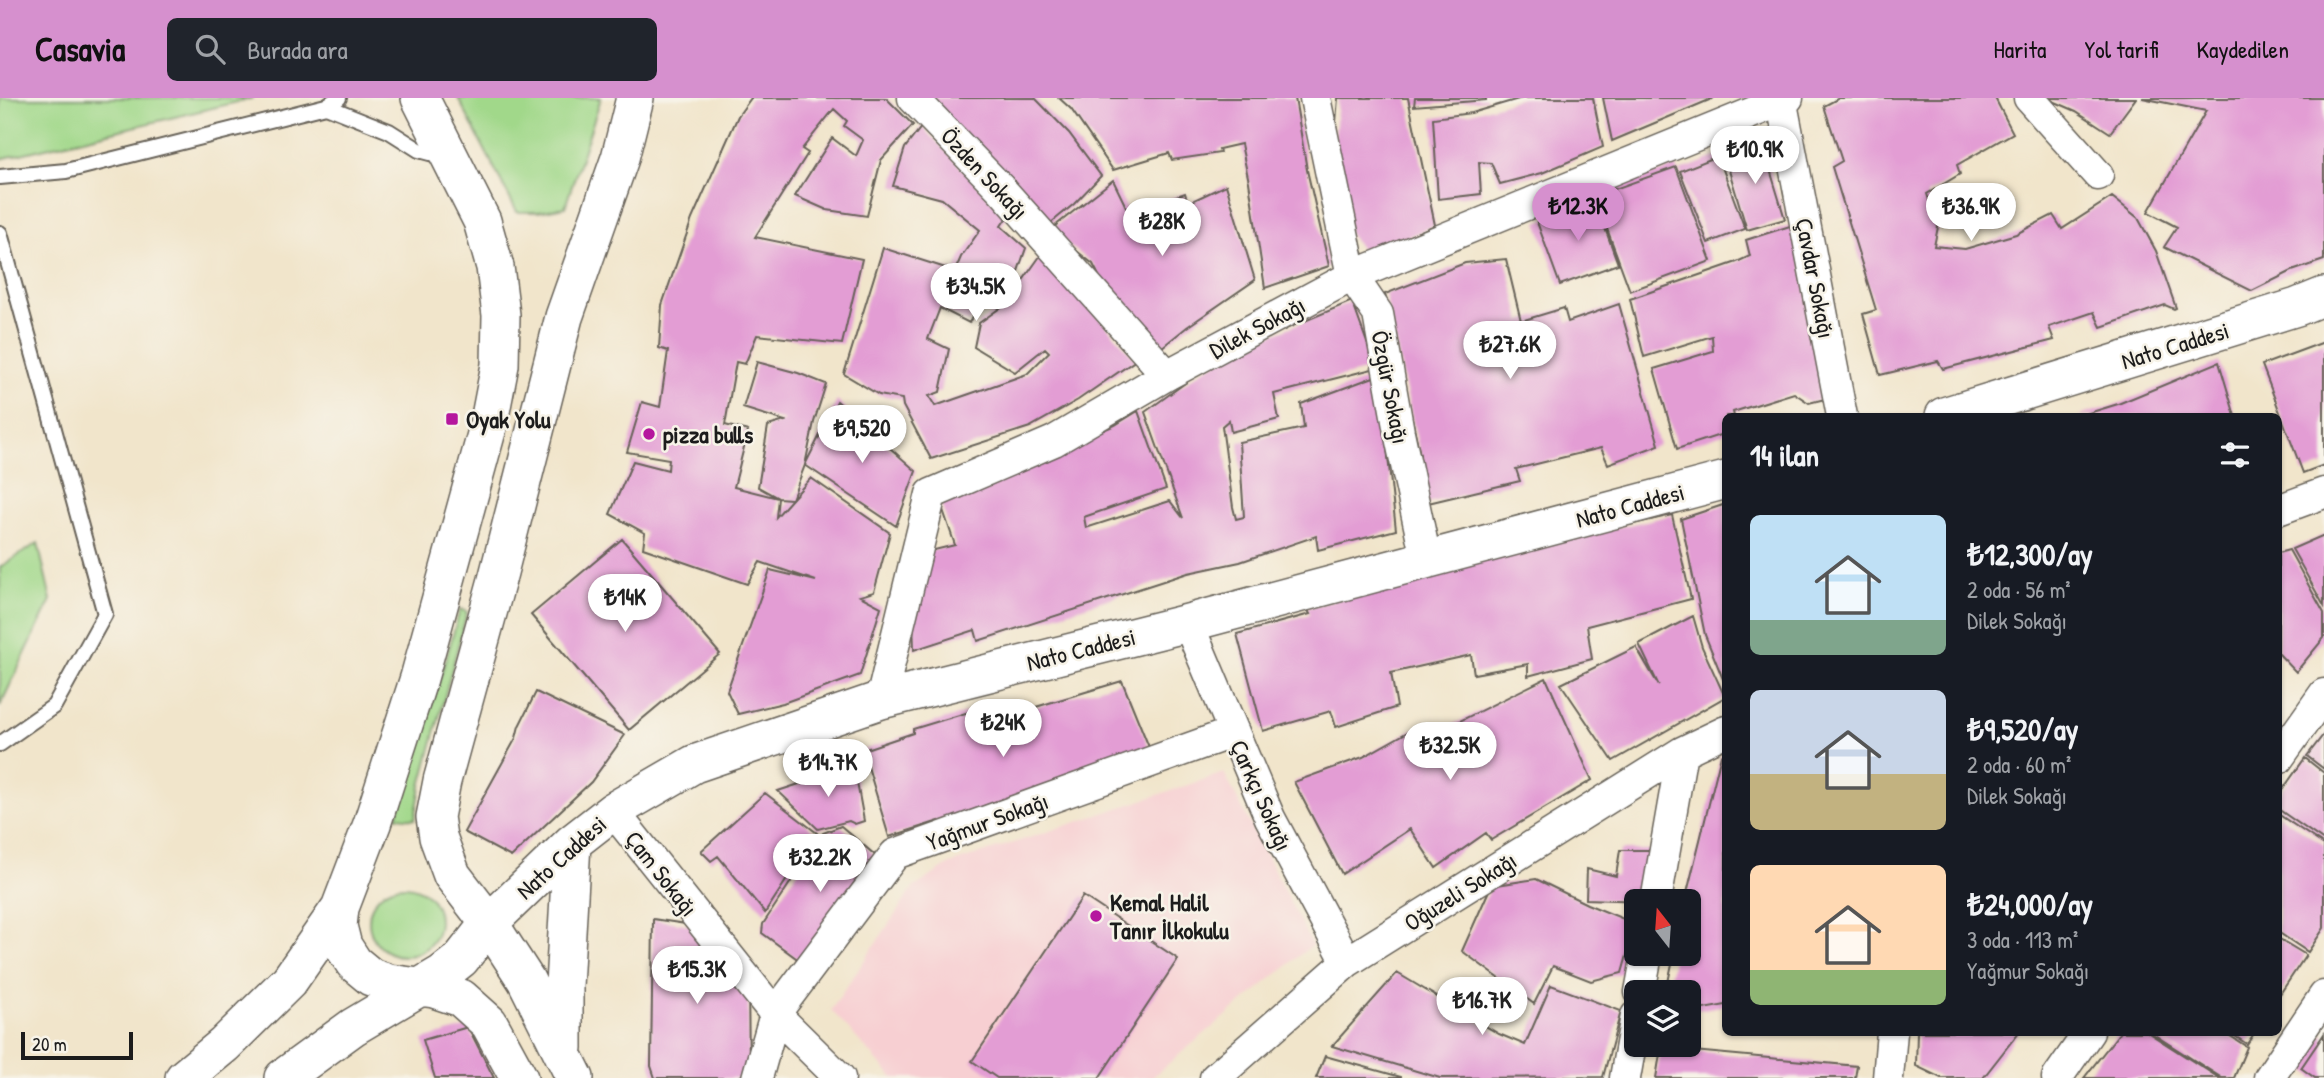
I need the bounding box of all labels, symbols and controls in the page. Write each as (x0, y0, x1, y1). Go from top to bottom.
search box (167, 18, 657, 81)
text: Casavia (35, 27, 125, 71)
icon: search (191, 30, 229, 68)
text: Burada ara (247, 32, 348, 67)
text: Harita (1993, 33, 2046, 65)
text: Yol tarifi (2084, 33, 2158, 65)
text: Kaydedilen (2196, 33, 2289, 65)
street label: Özden Sokağı (934, 120, 1036, 226)
pin: ₺10.9K (1698, 126, 1812, 186)
text: ₺10.9K (1726, 133, 1784, 164)
pin: ₺12.3K (1521, 184, 1635, 243)
pin: ₺36.9K (1914, 184, 2028, 243)
text: ₺12.3K (1548, 190, 1608, 221)
text: ₺36.9K (1942, 190, 2000, 221)
pin: ₺28K (1121, 198, 1203, 258)
text: ₺28K (1139, 205, 1185, 236)
street label: Çavdar Sokağı (1789, 215, 1843, 341)
pin: ₺34.5K (919, 264, 1033, 323)
text: ₺34.5K (947, 270, 1005, 301)
street label: Dilek Sokağı (1203, 288, 1311, 366)
street label: Nato Caddesi (2117, 313, 2233, 377)
pin: ₺27.6K (1453, 322, 1567, 381)
street label: Özgür Sokağı (1364, 328, 1418, 446)
text: ₺27.6K (1479, 328, 1541, 359)
place label: Oyak Yolu (466, 403, 551, 436)
pin: ₺9,520 (805, 406, 919, 465)
marker: Oyak Yolu (444, 411, 460, 427)
text: ₺9,520 (833, 412, 891, 443)
place label: pizza bulls (663, 418, 753, 451)
marker: pizza bulls (641, 426, 657, 442)
text: 14 ilan (1750, 435, 1819, 475)
icon: filters (2216, 436, 2254, 474)
street label: Nato Caddesi (1572, 475, 1688, 535)
text: ₺12,300/ay (1967, 534, 2093, 574)
icon: home (1806, 543, 1890, 627)
pin: ₺14K (584, 574, 666, 634)
text: 2 oda · 56 m² (1967, 574, 2071, 605)
text: ₺14K (604, 581, 646, 612)
text: Dilek Sokağı (1967, 605, 2067, 636)
street label: Nato Caddesi (1023, 620, 1139, 678)
pin: ₺24K (962, 700, 1044, 759)
text: ₺24K (981, 706, 1025, 737)
text: ₺9,520/ay (1967, 709, 2079, 749)
icon: home (1806, 718, 1890, 802)
pin: ₺32.5K (1393, 722, 1507, 782)
text: ₺32.5K (1420, 729, 1480, 760)
street label: Çarkçı Sokağı (1223, 735, 1301, 855)
pin: ₺14.7K (771, 740, 885, 799)
text: ₺14.7K (799, 746, 857, 777)
text: 2 oda · 60 m² (1967, 749, 2071, 780)
text: Dilek Sokağı (1967, 780, 2067, 811)
street label: Yağmur Sokağı (922, 784, 1052, 858)
street label: Nato Caddesi (509, 808, 613, 906)
street label: Çam Sokağı (618, 824, 706, 922)
pin: ₺32.2K (763, 834, 877, 894)
text: ₺32.2K (789, 841, 851, 872)
street label: Oğuzeli Sokağı (1398, 844, 1522, 938)
text: ₺24,000/ay (1967, 884, 2093, 924)
place label: Kemal Halil Tanır İlkokulu (1109, 886, 1229, 946)
north arrow (1624, 889, 1701, 966)
map controls (1624, 889, 1701, 1057)
icon: home (1806, 893, 1890, 977)
marker: Kemal Halil Tanır İlkokulu (1088, 908, 1104, 924)
text: 3 oda · 113 m² (1967, 924, 2078, 955)
pin: ₺15.3K (640, 946, 754, 1006)
text: ₺15.3K (668, 953, 726, 984)
text: Yağmur Sokağı (1967, 955, 2089, 986)
pin: ₺16.7K (1425, 978, 1539, 1037)
button: layers (1624, 980, 1701, 1057)
text: ₺16.7K (1452, 984, 1512, 1015)
scale bar (21, 1029, 133, 1061)
text: 20 m (32, 1031, 67, 1057)

